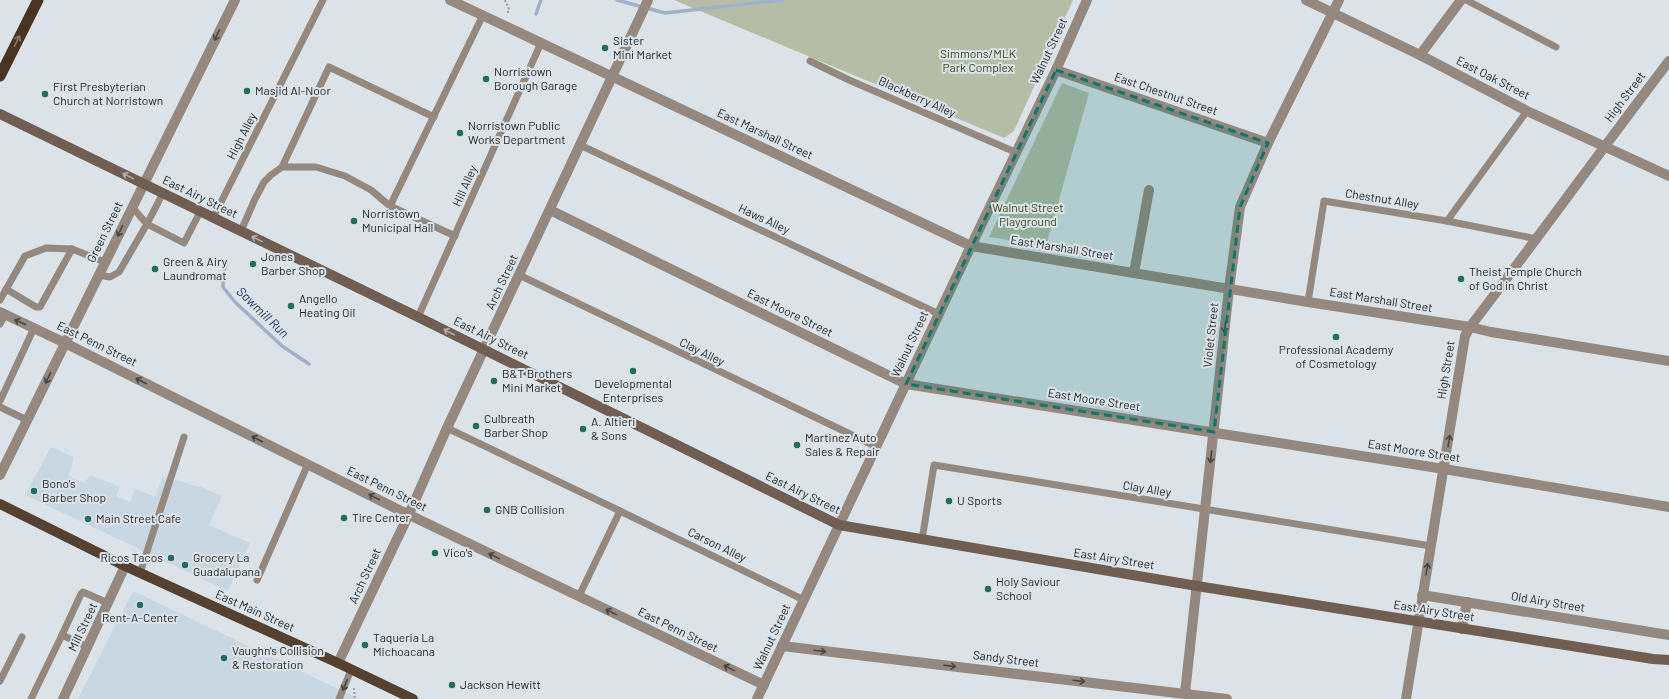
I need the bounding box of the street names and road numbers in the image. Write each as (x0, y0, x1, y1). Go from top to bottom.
street label: Walnut Street (1027, 15, 1070, 86)
street label: East Oak Street (1454, 53, 1533, 102)
street label: East Chestnut Street (1113, 69, 1220, 117)
street label: High Street (1601, 69, 1648, 124)
street label: Blackberry Alley (877, 73, 959, 120)
street label: East Marshall Street (715, 105, 816, 161)
street label: High Alley (223, 109, 259, 161)
street label: Hill Alley (449, 162, 479, 208)
street label: East Airy Street (161, 172, 240, 220)
street label: Chestnut Alley (1344, 185, 1420, 211)
street label: Green Street (83, 199, 125, 264)
street label: Haws Alley (737, 200, 793, 236)
street label: East Marshall Street (1010, 232, 1115, 262)
street label: Arch Street (482, 252, 520, 311)
street label: East Marshall Street (1329, 284, 1434, 314)
street label: East Moore Street (745, 285, 836, 339)
street label: Violet Street (1200, 302, 1220, 368)
street label: Walnut Street (888, 308, 931, 379)
street label: East Airy Street (452, 313, 531, 361)
street label: East Penn Street (55, 318, 140, 369)
street label: Clay Alley (678, 334, 728, 368)
street label: High Street (1433, 340, 1457, 400)
street label: East Moore Street (1047, 385, 1141, 413)
street label: East Moore Street (1367, 436, 1461, 464)
street label: East Penn Street (345, 463, 430, 514)
street label: East Airy Street (764, 468, 843, 516)
street label: Clay Alley (1122, 477, 1173, 499)
street label: Carson Alley (686, 524, 749, 564)
street label: East Airy Street (1073, 545, 1156, 571)
street label: Arch Street (345, 546, 383, 605)
street label: East Main Street (214, 586, 297, 634)
street label: Old Airy Street (1510, 588, 1586, 614)
street label: East Airy Street (1393, 597, 1476, 623)
street label: Mill Street (65, 600, 99, 653)
street label: Walnut Street (750, 601, 793, 672)
street label: East Penn Street (636, 604, 721, 655)
street label: Sandy Street (972, 647, 1040, 669)

